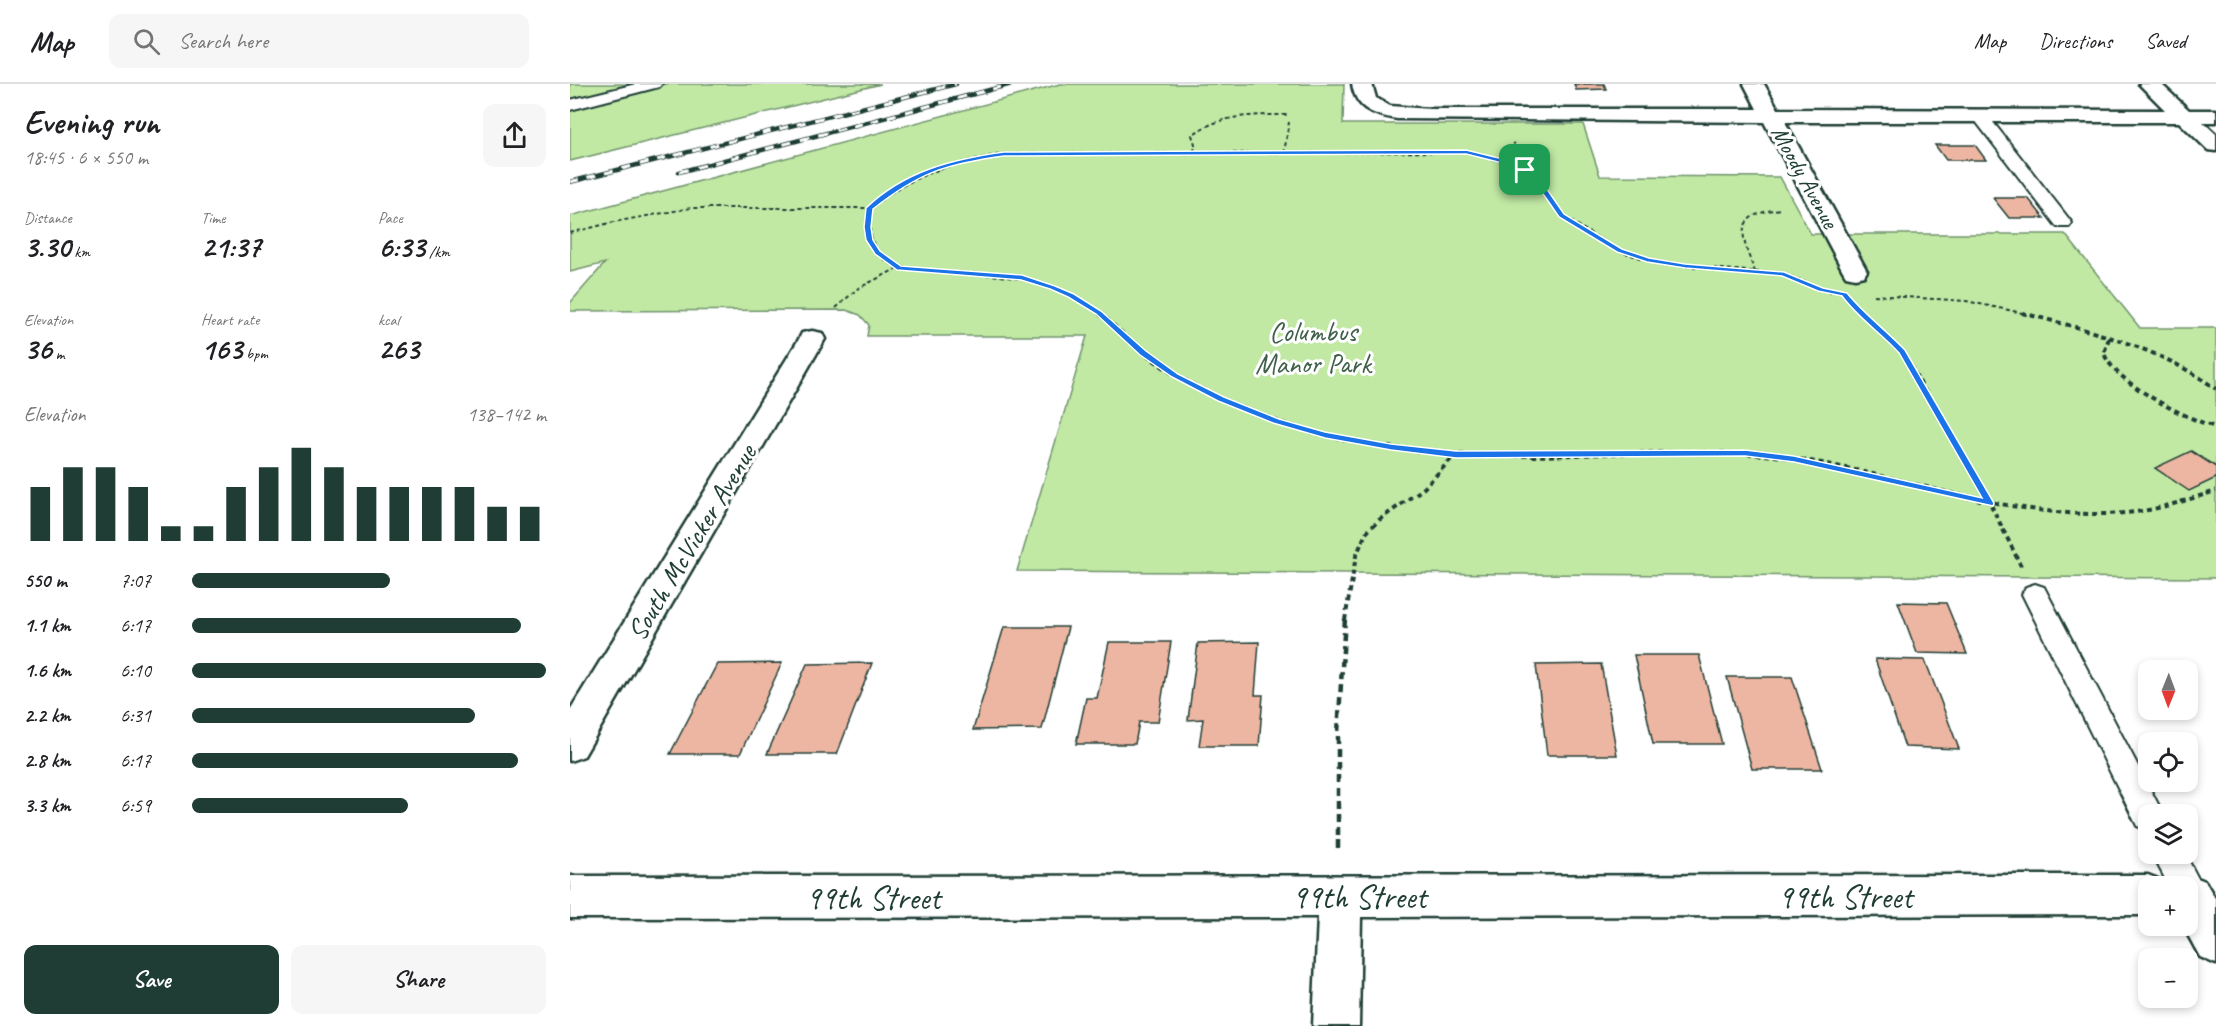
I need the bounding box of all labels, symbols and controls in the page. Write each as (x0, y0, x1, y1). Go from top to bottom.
search box (109, 14, 529, 68)
text: Map (30, 24, 73, 59)
icon: search (130, 25, 163, 58)
text: Search here (178, 27, 268, 55)
text: Map (1974, 28, 2006, 54)
text: Directions (2039, 28, 2112, 54)
text: Saved (2145, 28, 2186, 54)
text: Evening run (24, 101, 159, 143)
button: share (483, 104, 546, 167)
street label: Moody Avenue (1765, 120, 1846, 235)
pin (1499, 144, 1550, 195)
text: 18:45 · 6 × 550 m (24, 145, 148, 170)
icon: arrive (1508, 153, 1541, 186)
text: Distance (24, 208, 72, 228)
text: Time (201, 208, 225, 228)
text: Pace (378, 208, 403, 228)
text: 3.30 (24, 228, 70, 266)
text: 21:37 (201, 228, 261, 266)
text: 6:33 (378, 228, 425, 266)
text: km (70, 242, 90, 262)
text: /km (425, 242, 450, 262)
text: Elevation (24, 310, 73, 330)
text: Heart rate (201, 310, 259, 330)
text: kcal (378, 310, 399, 330)
park label: Columbus Manor Park (1255, 314, 1373, 381)
text: 36 (24, 330, 52, 368)
text: 163 (201, 330, 242, 368)
text: 263 (378, 330, 419, 368)
text: m (52, 344, 64, 364)
text: bpm (242, 344, 268, 364)
text: Elevation (24, 402, 86, 427)
text: 138–142 m (467, 402, 546, 427)
street label: South McVicker Avenue (619, 436, 765, 647)
text: 550 m (24, 568, 67, 593)
text: 7:07 (120, 568, 151, 593)
text: 1.1 km (24, 613, 71, 638)
text: 6:17 (120, 613, 151, 638)
text: 1.6 km (24, 658, 71, 683)
text: 6:10 (120, 658, 151, 683)
north arrow (2138, 660, 2198, 720)
map controls (2138, 660, 2198, 1008)
text: 2.2 km (24, 703, 71, 728)
text: 6:31 (120, 703, 151, 728)
button: locate (2138, 732, 2198, 792)
text: 2.8 km (24, 748, 71, 773)
text: 6:17 (120, 748, 151, 773)
text: 3.3 km (24, 793, 71, 818)
text: 6:59 (120, 793, 151, 818)
button: layers (2138, 804, 2198, 864)
street label: 99th Street (1292, 876, 1429, 918)
street label: 99th Street (1778, 876, 1915, 918)
button: + (2138, 876, 2198, 936)
street label: 99th Street (806, 877, 943, 919)
button: Save (24, 945, 279, 1014)
button: Share (291, 945, 546, 1014)
button: − (2138, 948, 2198, 1008)

